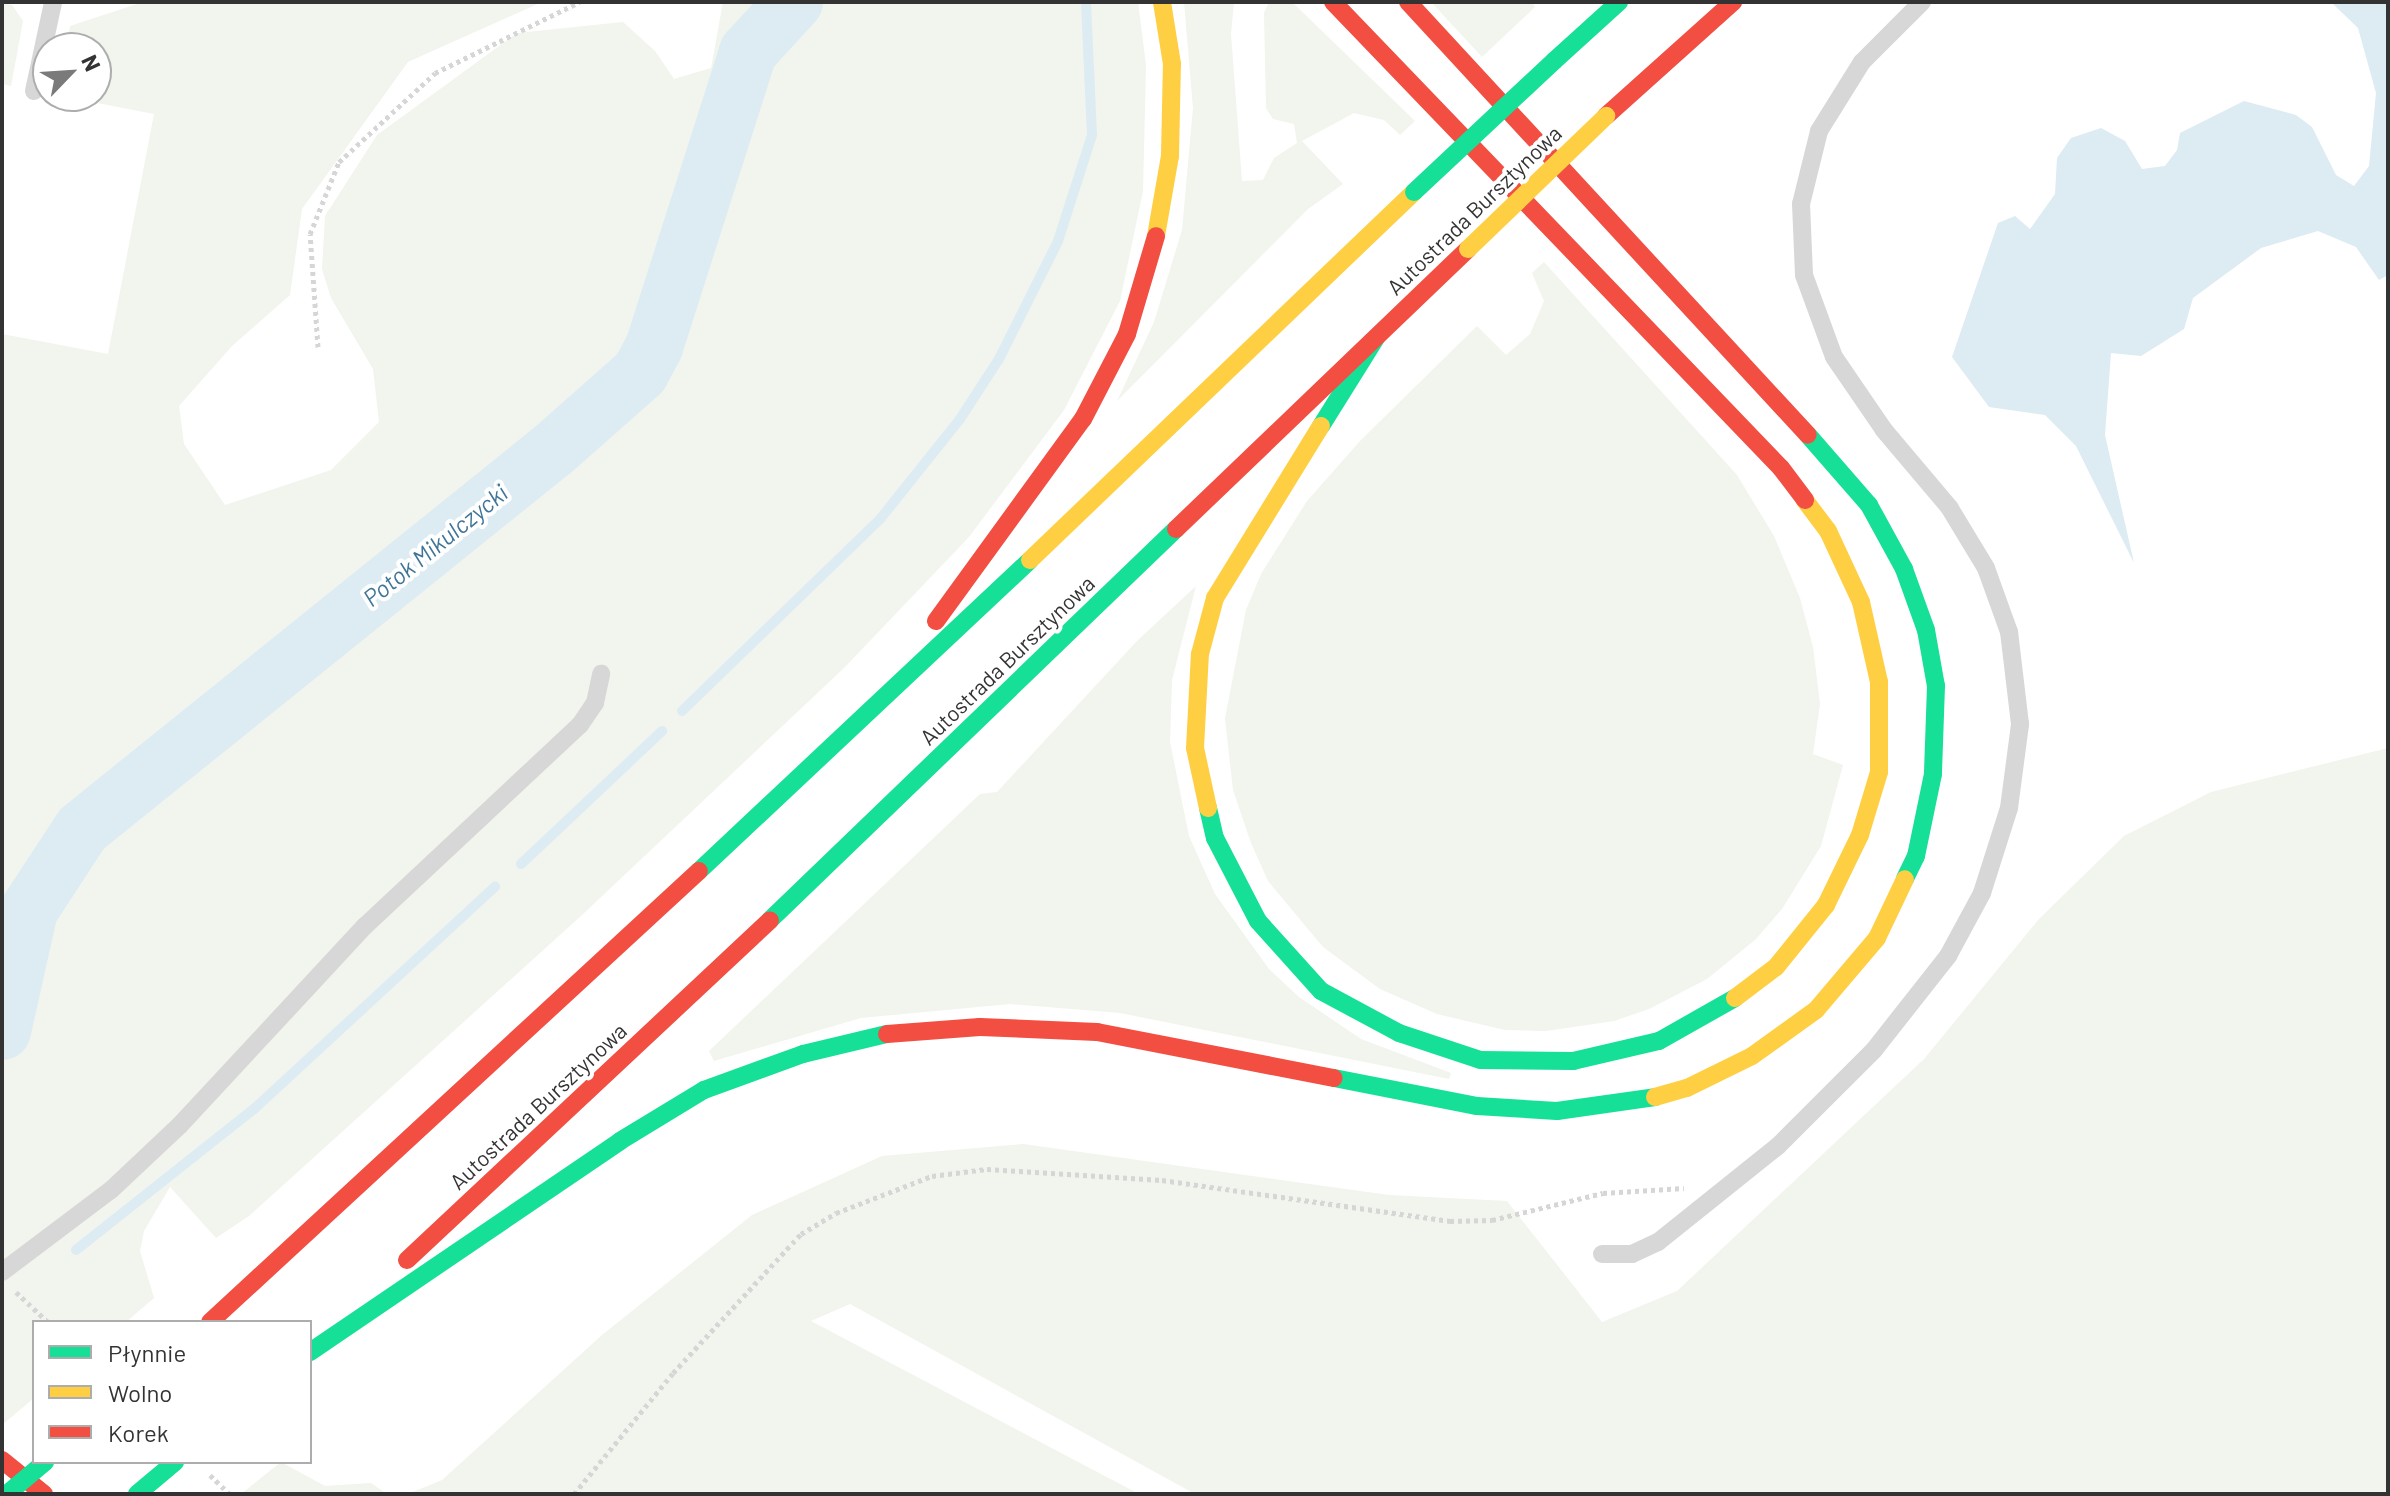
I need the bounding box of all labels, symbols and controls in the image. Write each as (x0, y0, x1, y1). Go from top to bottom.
north arrow (32, 32, 112, 112)
text: N (77, 51, 107, 75)
street label: Autostrada Bursztynowa (1381, 120, 1567, 300)
water label: Potok Mikulczycki (357, 478, 513, 612)
street label: Autostrada Bursztynowa (914, 570, 1100, 750)
street label: Autostrada Bursztynowa (444, 1017, 632, 1195)
legend (32, 1320, 312, 1464)
text: Płynnie (108, 1338, 186, 1367)
text: Wolno (108, 1378, 172, 1407)
text: Korek (108, 1418, 169, 1447)

